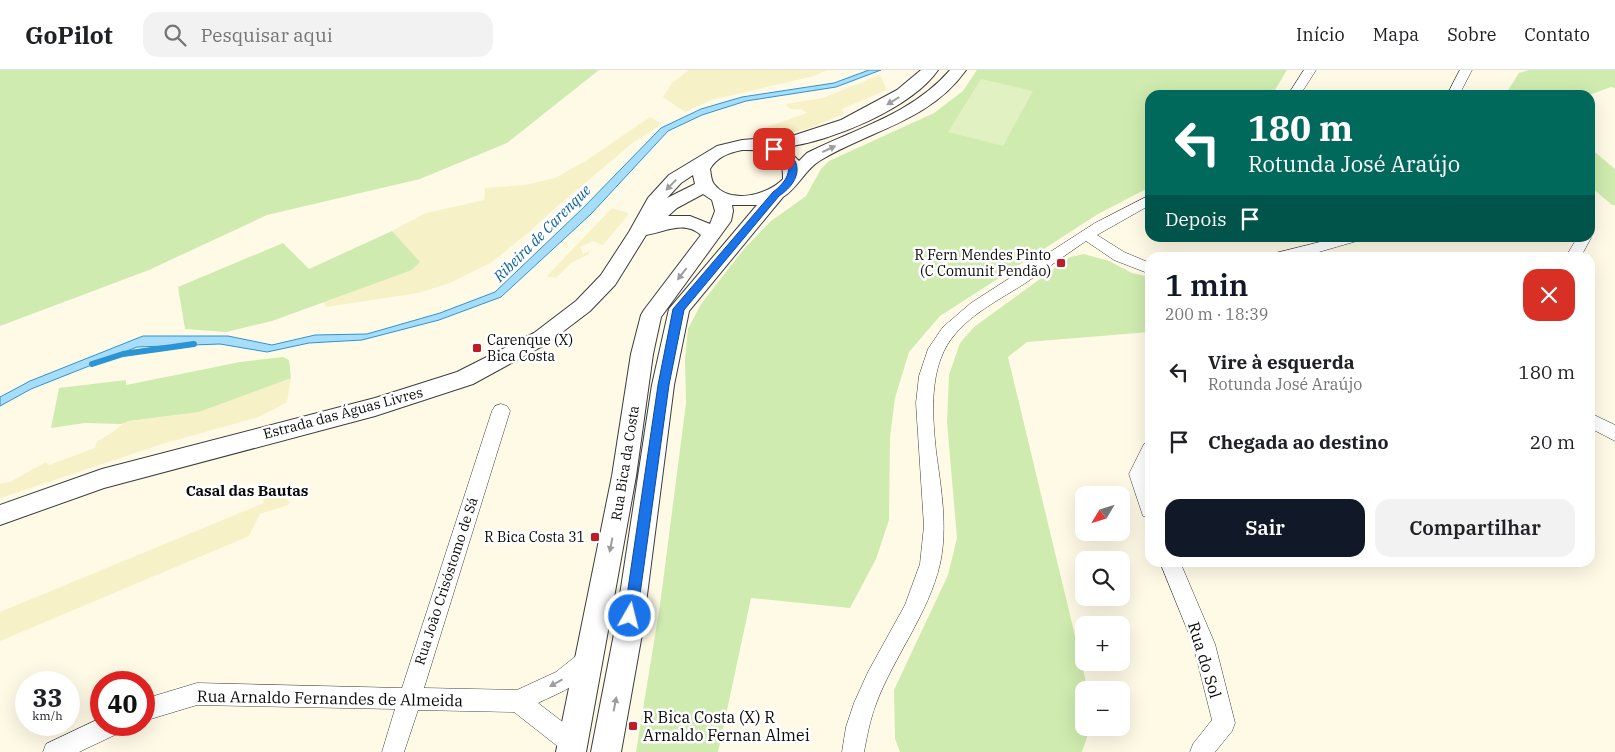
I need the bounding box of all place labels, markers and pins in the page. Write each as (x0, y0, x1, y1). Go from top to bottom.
pin (753, 128, 795, 170)
place label: R Fern Mendes Pinto (C Comunit Pendão) (915, 246, 1051, 280)
marker: R Fern Mendes Pinto (C Comunit Pendão) (1055, 257, 1067, 269)
place label: Carenque (X) Bica Costa (487, 331, 573, 365)
marker: Carenque (X) Bica Costa (471, 342, 483, 354)
place label: R Bica Costa 31 (484, 528, 585, 546)
marker: R Bica Costa 31 (589, 531, 601, 543)
place label: R Bica Costa (X) R Arnaldo Fernan Almei (643, 707, 810, 745)
marker: R Bica Costa (X) R Arnaldo Fernan Almei (627, 720, 639, 732)

